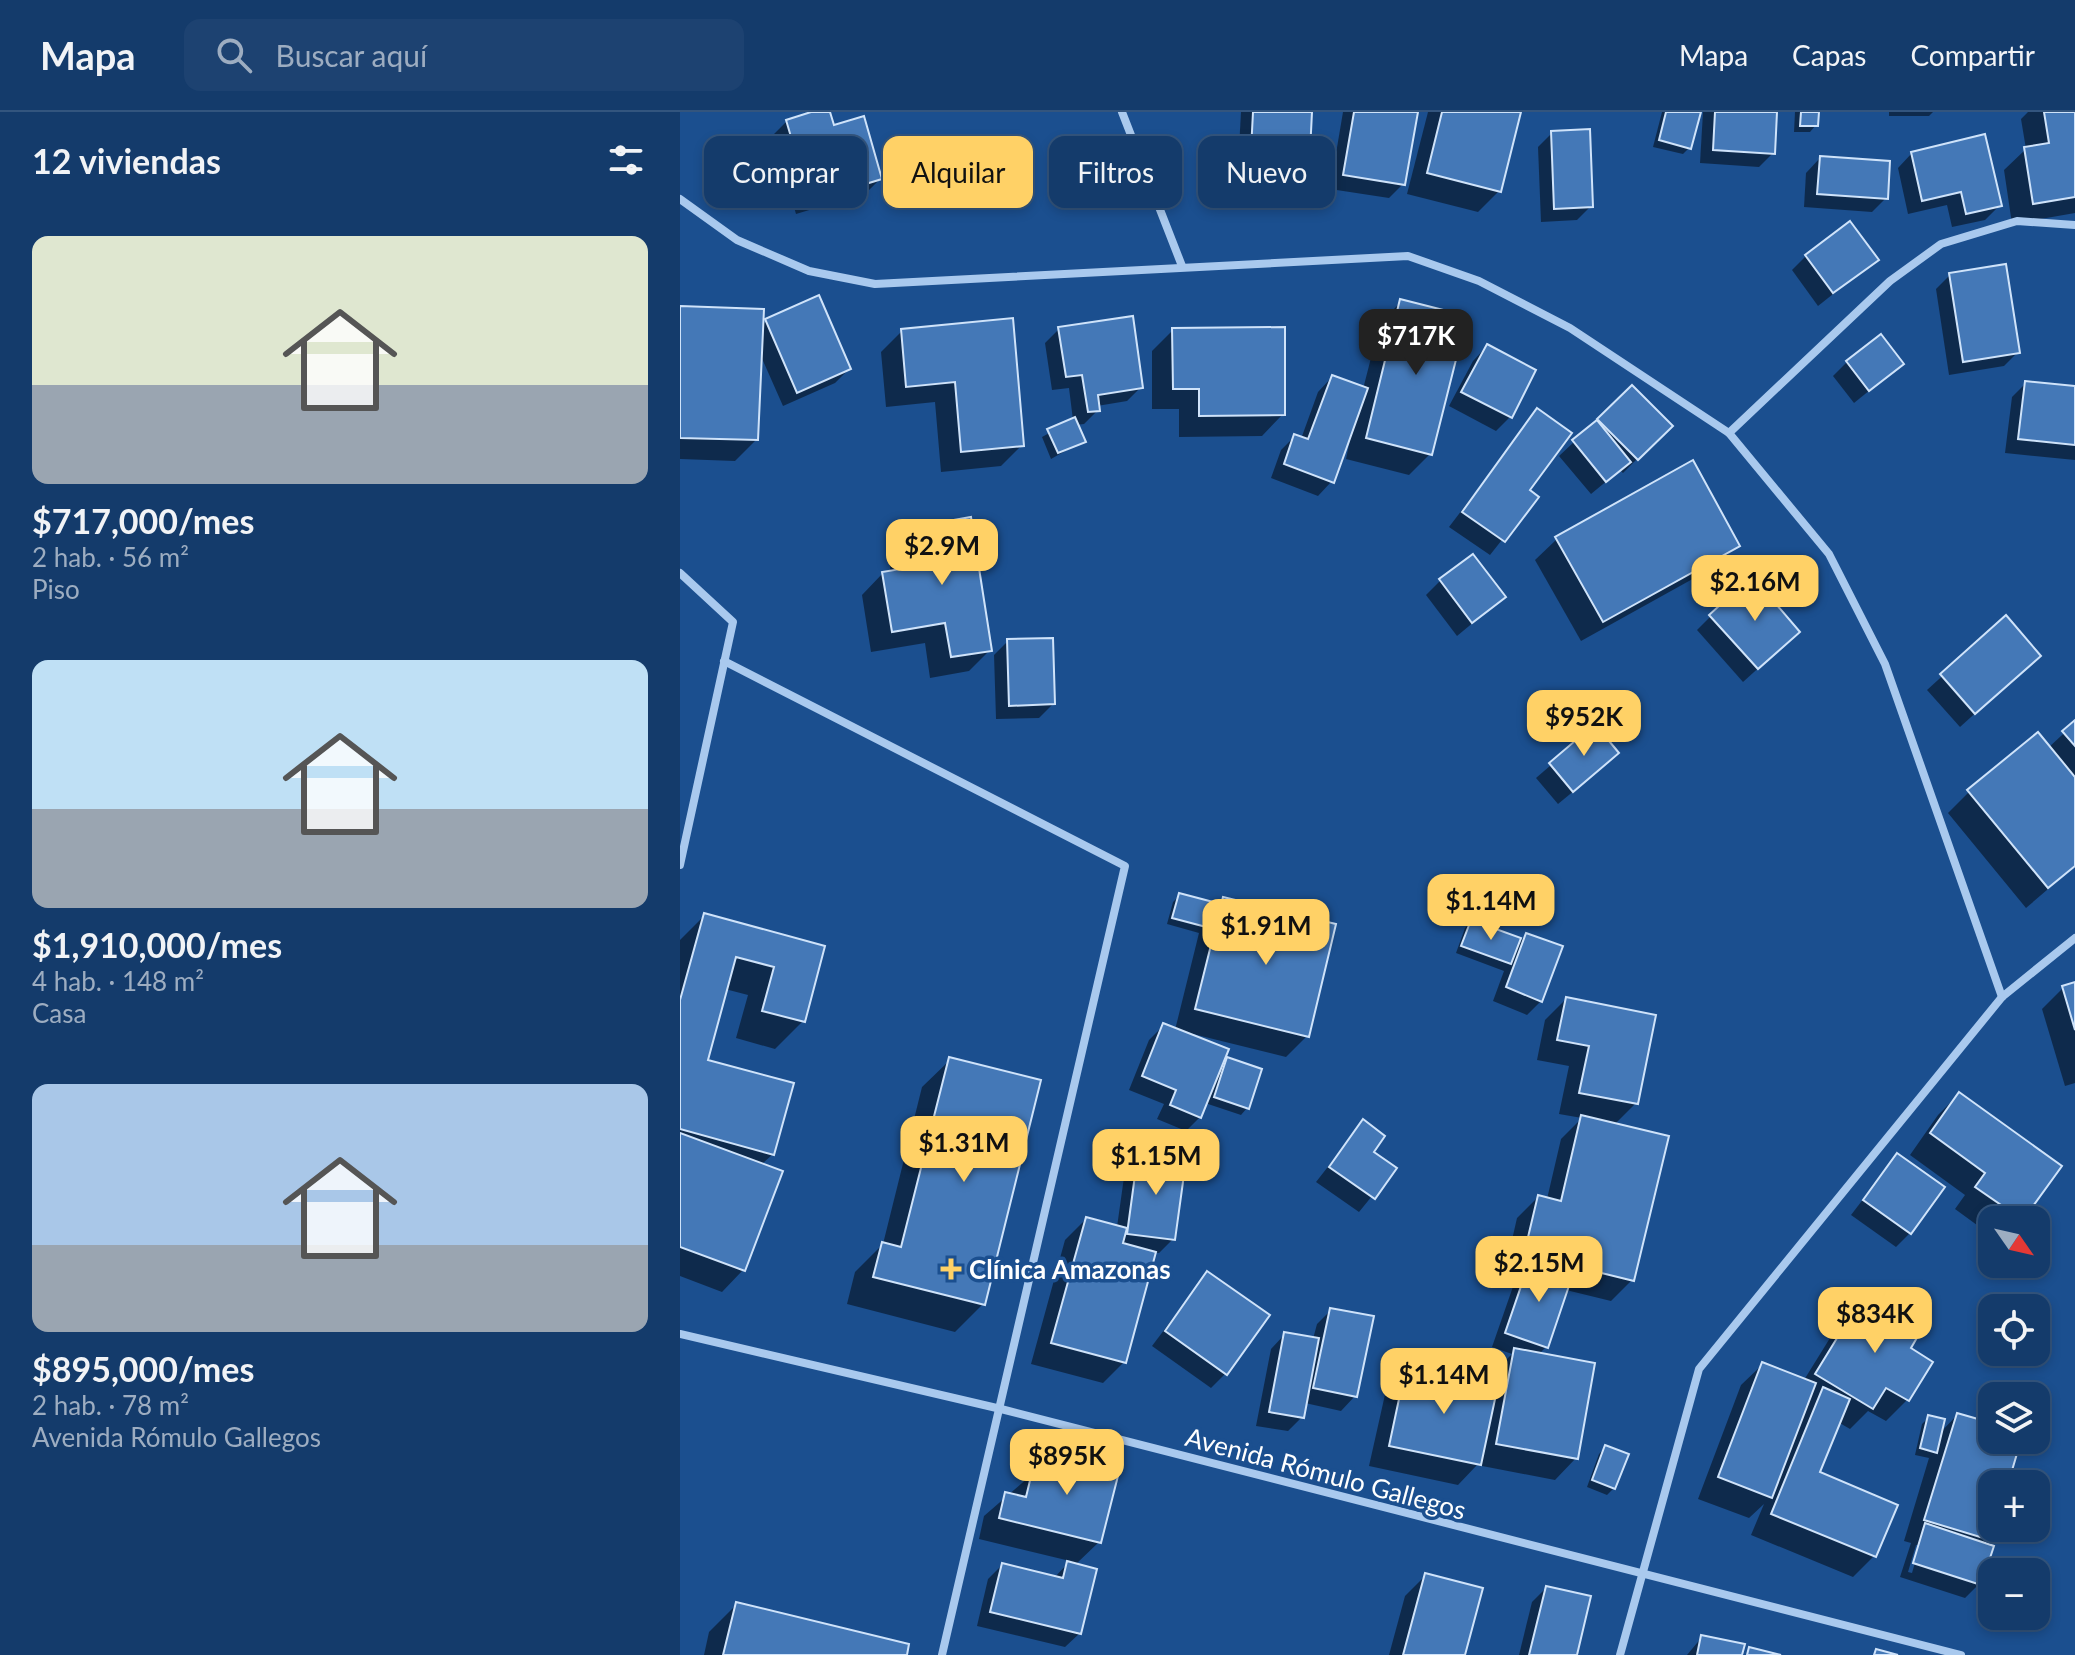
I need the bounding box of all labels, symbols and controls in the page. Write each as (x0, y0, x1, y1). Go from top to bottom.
search box (184, 19, 744, 91)
text: Mapa (40, 32, 136, 78)
icon: search (212, 33, 256, 77)
text: Buscar aquí (276, 37, 427, 73)
text: Mapa (1679, 38, 1748, 72)
text: Capas (1792, 38, 1866, 72)
text: Compartir (1910, 38, 2035, 72)
chip: Comprar (704, 136, 867, 208)
chip: Alquilar (883, 136, 1033, 208)
chip: Filtros (1049, 136, 1182, 208)
chip: Nuevo (1198, 136, 1335, 208)
icon: filters (604, 138, 648, 182)
text: 12 viviendas (32, 140, 221, 181)
icon: home (268, 288, 412, 432)
pin: $717K (1360, 309, 1472, 377)
text: $717K (1377, 319, 1455, 351)
text: $717,000/mes (32, 500, 254, 541)
pin: $2.9M (886, 519, 998, 587)
text: $2.9M (904, 529, 980, 561)
text: 2 hab. · 56 m² (32, 541, 189, 573)
pin: $2.16M (1690, 555, 1820, 623)
text: $2.16M (1709, 565, 1801, 597)
text: Piso (32, 573, 80, 605)
pin: $952K (1528, 690, 1640, 758)
text: $952K (1545, 700, 1623, 732)
icon: home (268, 712, 412, 856)
pin: $1.14M (1426, 874, 1556, 942)
text: $1.14M (1445, 884, 1537, 916)
pin: $1.91M (1201, 899, 1331, 967)
text: $1.91M (1220, 909, 1312, 941)
text: $1,910,000/mes (32, 924, 282, 965)
text: 4 hab. · 148 m² (32, 965, 204, 997)
text: Casa (32, 997, 86, 1029)
pin: $1.31M (899, 1116, 1029, 1184)
text: $1.31M (918, 1126, 1010, 1158)
pin: $1.15M (1091, 1129, 1221, 1197)
icon: home (268, 1136, 412, 1280)
text: $1.15M (1110, 1139, 1202, 1171)
north arrow (1978, 1206, 2050, 1278)
map controls (1978, 1206, 2050, 1630)
pin: $2.15M (1474, 1236, 1604, 1304)
text: $2.15M (1493, 1246, 1585, 1278)
place label: Clínica Amazonas (969, 1253, 1171, 1285)
marker: Clínica Amazonas (940, 1258, 962, 1280)
pin: $834K (1819, 1287, 1931, 1355)
button: locate (1978, 1294, 2050, 1366)
text: $834K (1836, 1297, 1914, 1329)
text: $895,000/mes (32, 1348, 254, 1389)
pin: $1.14M (1379, 1348, 1509, 1416)
text: $1.14M (1398, 1358, 1490, 1390)
button: layers (1978, 1382, 2050, 1454)
text: 2 hab. · 78 m² (32, 1389, 189, 1421)
street label: Avenida Rómulo Gallegos (1182, 1420, 1470, 1526)
text: Avenida Rómulo Gallegos (32, 1421, 321, 1453)
pin: $895K (1011, 1429, 1123, 1497)
text: $895K (1028, 1439, 1106, 1471)
button: + (1978, 1470, 2050, 1542)
button: − (1978, 1558, 2050, 1630)

